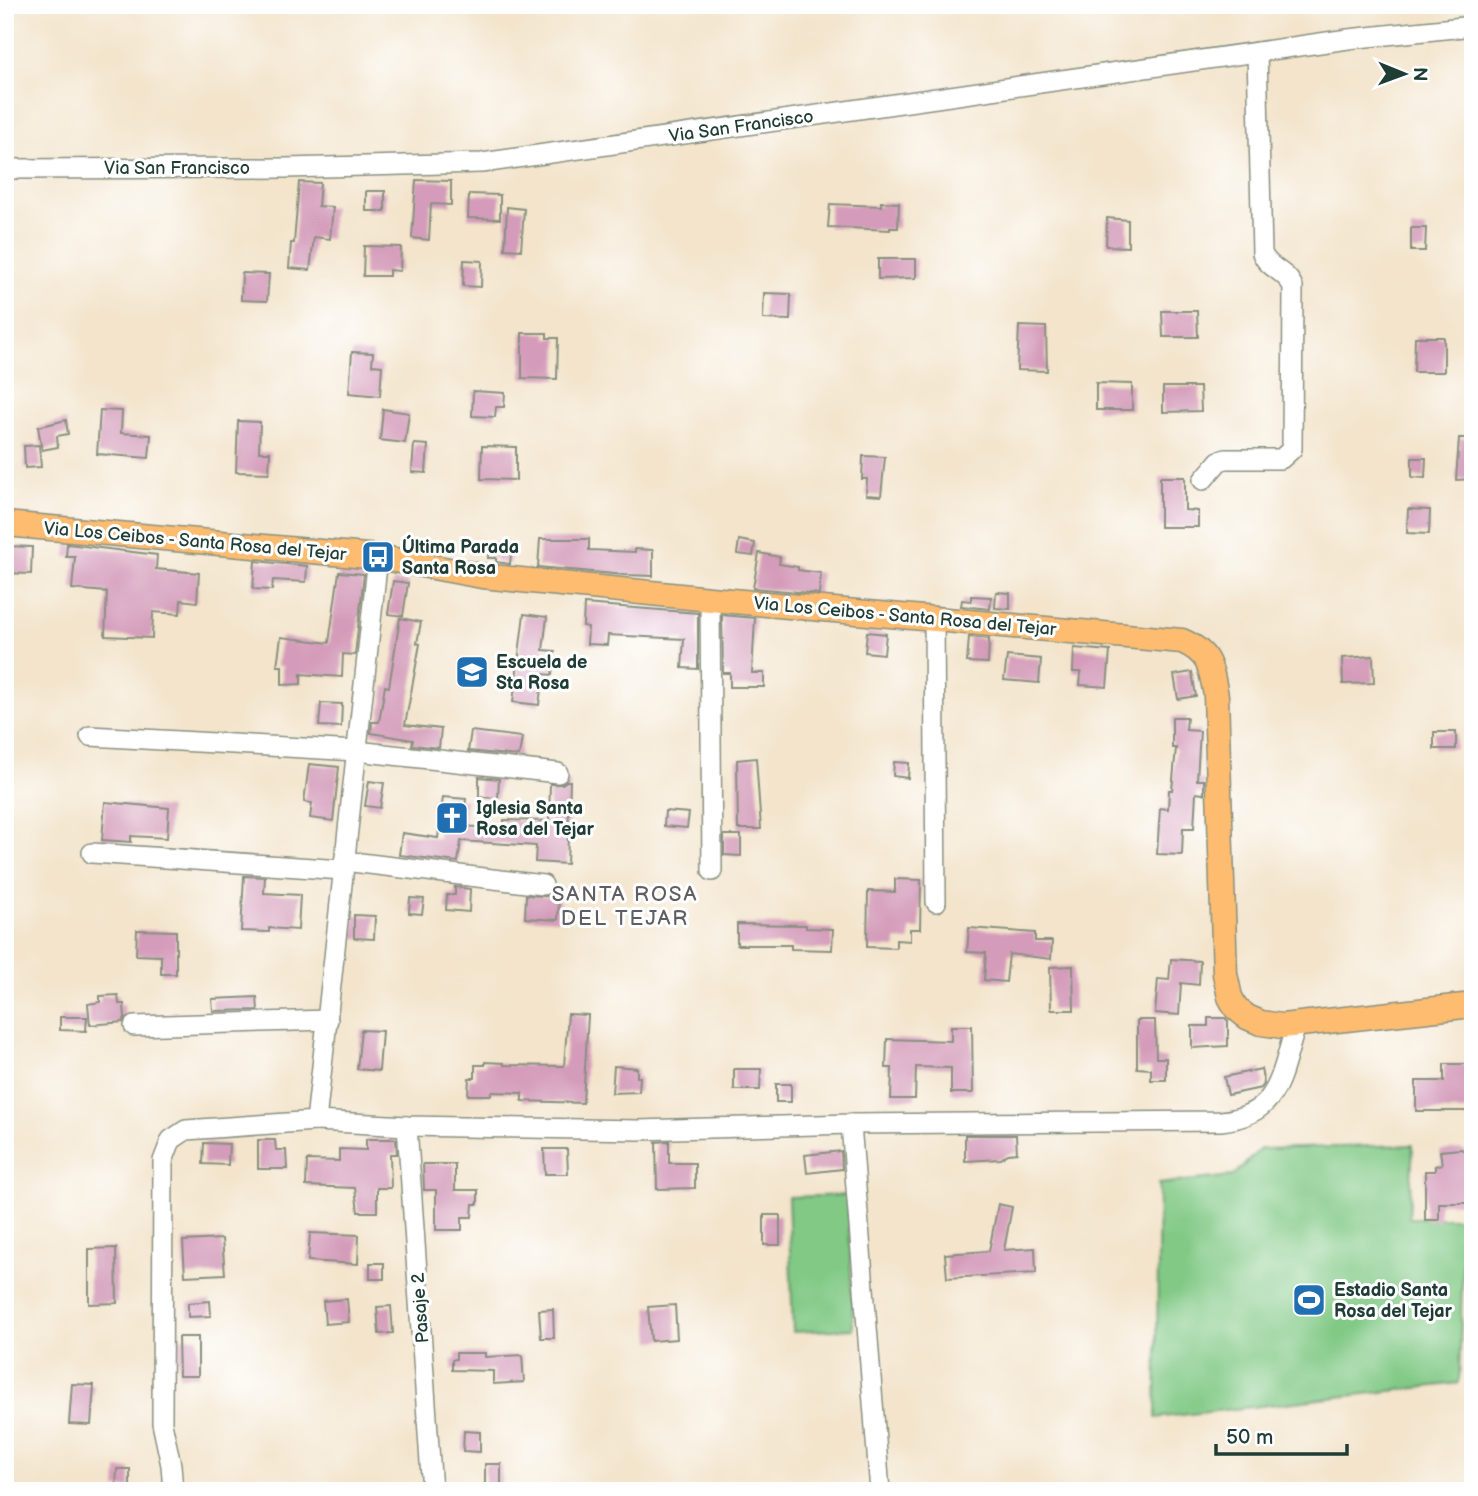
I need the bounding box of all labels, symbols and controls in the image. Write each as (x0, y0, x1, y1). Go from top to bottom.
north arrow (1370, 38, 1440, 108)
text: N (1408, 67, 1431, 82)
street label: Via San Francisco (667, 106, 815, 147)
street label: Via San Francisco (104, 158, 250, 179)
street label: Via Los Ceibos - Santa Rosa del Tejar (43, 518, 348, 565)
place label: Última Parada Santa Rosa (402, 534, 519, 579)
bus stop icon: Última Parada Santa Rosa (359, 538, 397, 576)
street label: Via Los Ceibos - Santa Rosa del Tejar (753, 593, 1058, 640)
place label: Escuela de Sta Rosa (496, 652, 587, 694)
school or university icon: Escuela de Sta Rosa (453, 653, 491, 691)
place label: Iglesia Santa Rosa del Tejar (476, 798, 595, 840)
church icon: Iglesia Santa Rosa del Tejar (433, 799, 471, 837)
district label: SANTA ROSA DEL TEJAR (552, 882, 698, 931)
street label: Pasaje 2 (408, 1272, 433, 1344)
place label: Estadio Santa Rosa del Tejar (1334, 1280, 1453, 1322)
sports icon: Estadio Santa Rosa del Tejar (1290, 1281, 1328, 1319)
scale bar (1216, 1412, 1347, 1456)
text: 50 m (1226, 1425, 1273, 1450)

